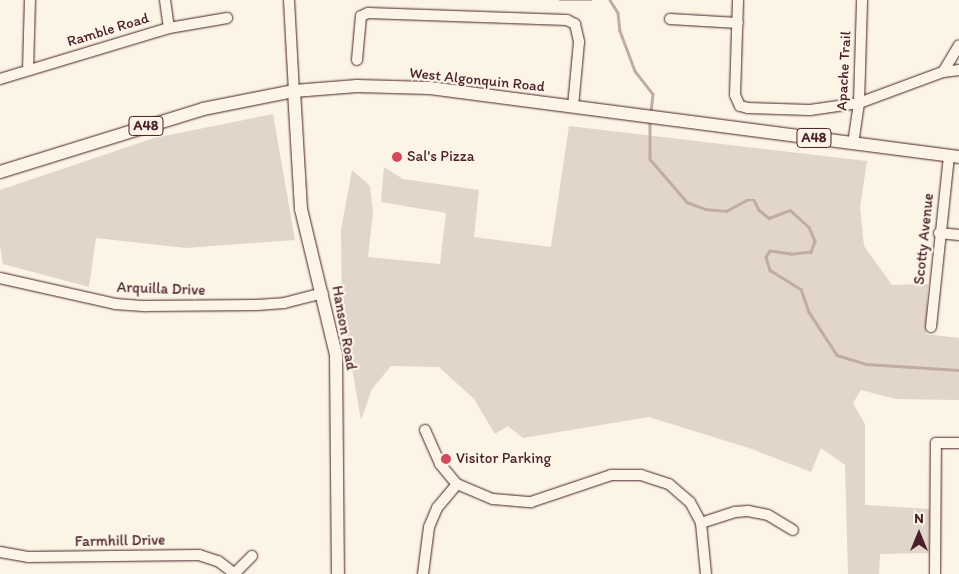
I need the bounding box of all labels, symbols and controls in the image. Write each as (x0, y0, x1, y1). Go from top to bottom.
street label: Ramble Road (65, 9, 151, 51)
street label: Apache Trail (833, 31, 855, 111)
street label: West Algonquin Road (408, 64, 546, 96)
road number: A48 (127, 114, 165, 138)
road number: A48 (795, 126, 833, 150)
place label: Sal's Pizza (407, 148, 474, 166)
marker: Sal's Pizza (391, 151, 403, 163)
street label: Scotty Avenue (910, 193, 938, 285)
street label: Arquilla Drive (116, 278, 206, 300)
street label: Hanson Road (328, 285, 360, 371)
place label: Visitor Parking (456, 450, 551, 468)
marker: Visitor Parking (440, 453, 452, 465)
north arrow (894, 509, 944, 559)
text: N (914, 510, 924, 527)
street label: Farmhill Drive (75, 531, 165, 551)

